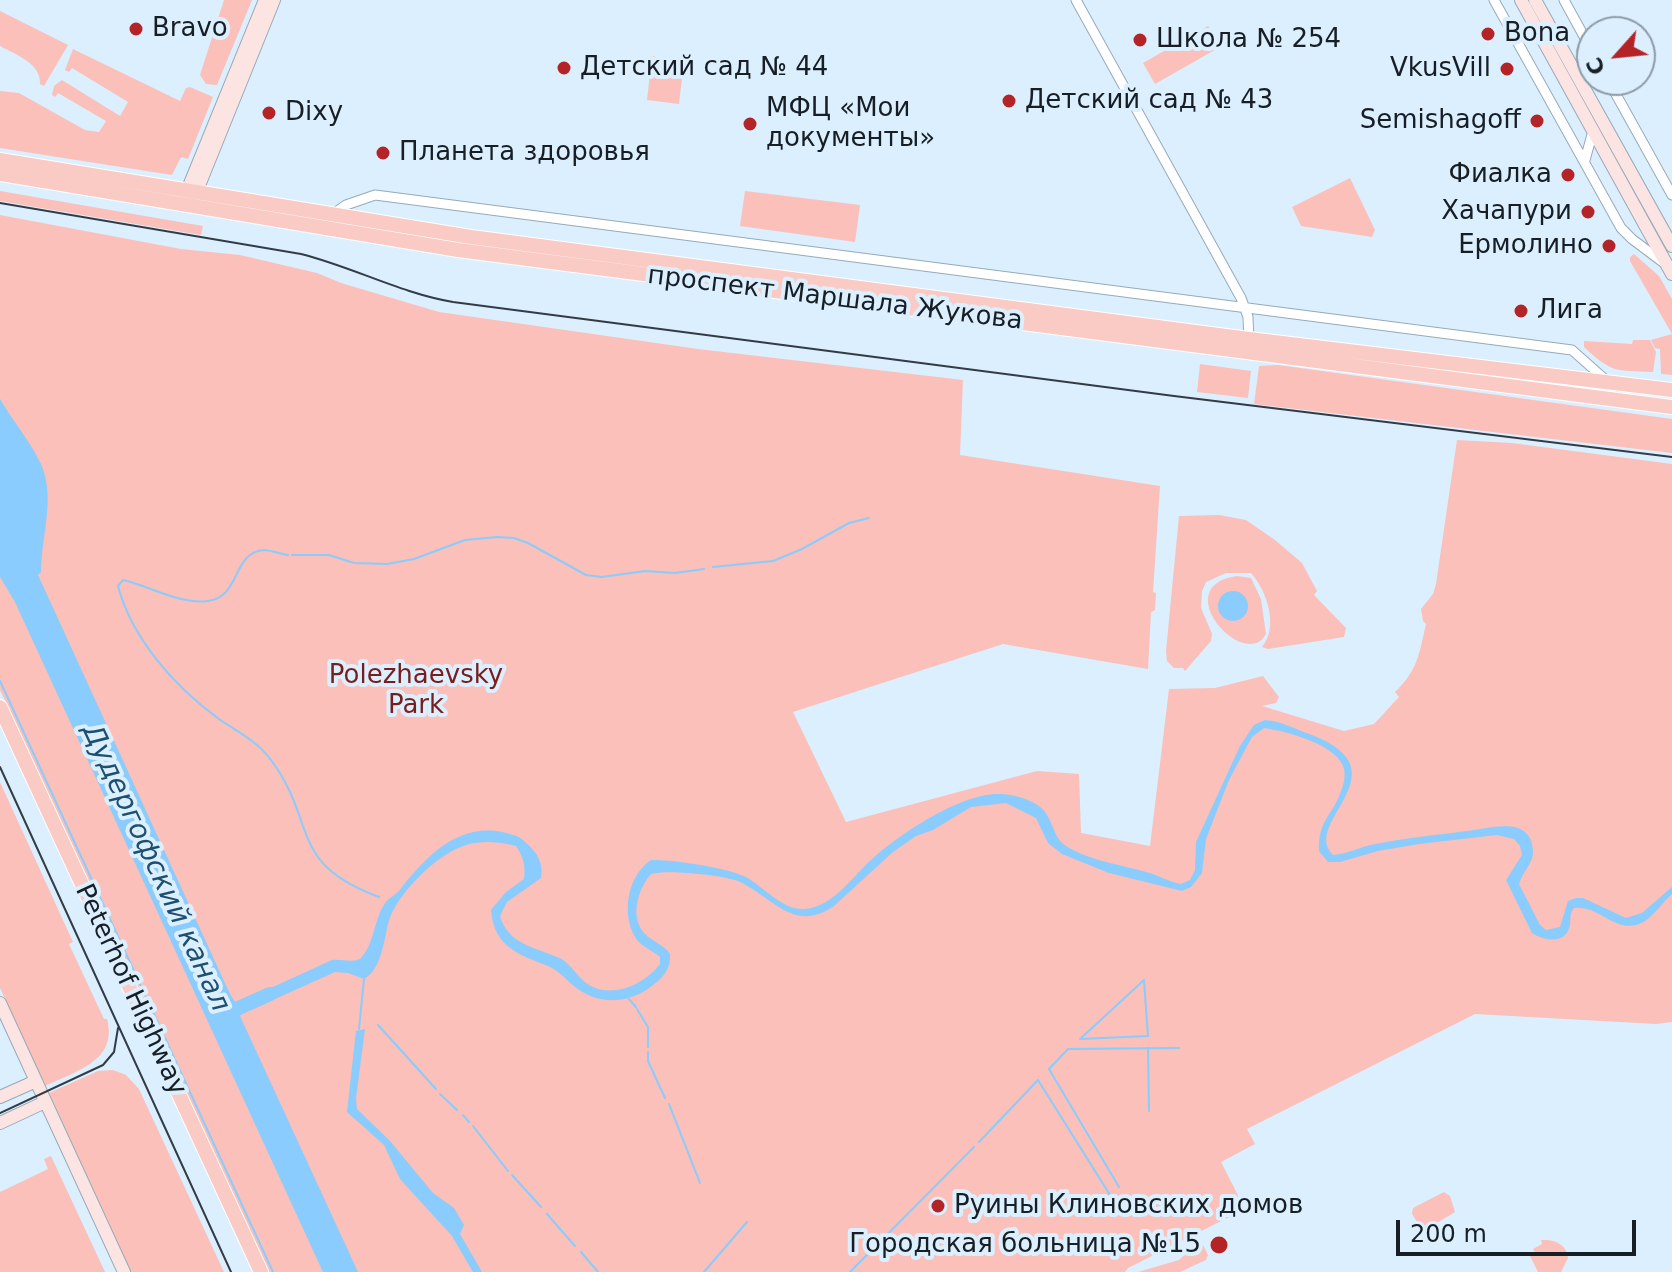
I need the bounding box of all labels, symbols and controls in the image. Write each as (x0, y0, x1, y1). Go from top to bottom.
place label: Bravo (152, 13, 228, 45)
north arrow (1576, 16, 1656, 96)
place label: Bona (1504, 18, 1570, 50)
marker: Bravo (127, 20, 145, 38)
place label: Школа № 254 (1156, 24, 1341, 56)
marker: Bona (1479, 25, 1497, 43)
marker: Школа № 254 (1131, 31, 1149, 49)
place label: Детский сад № 44 (580, 52, 828, 84)
place label: VkusVill (1390, 53, 1491, 85)
text: С (1581, 53, 1611, 79)
marker: Детский сад № 44 (555, 59, 573, 77)
marker: VkusVill (1498, 60, 1516, 78)
place label: Детский сад № 43 (1025, 85, 1273, 117)
marker: Детский сад № 43 (1000, 92, 1018, 110)
place label: МФЦ «Мои документы» (766, 93, 935, 154)
place label: Dixy (285, 97, 343, 129)
marker: Dixy (260, 104, 278, 122)
place label: Semishagoff (1360, 105, 1521, 137)
marker: Semishagoff (1528, 112, 1546, 130)
marker: МФЦ «Мои документы» (741, 115, 759, 133)
place label: Планета здоровья (399, 137, 650, 169)
marker: Планета здоровья (374, 144, 392, 162)
place label: Фиалка (1449, 159, 1552, 191)
marker: Фиалка (1559, 166, 1577, 184)
place label: Хачапури (1441, 196, 1572, 228)
marker: Хачапури (1579, 203, 1597, 221)
place label: Ермолино (1458, 230, 1593, 262)
marker: Ермолино (1600, 237, 1618, 255)
street label: проспект Маршала Жукова (646, 261, 1024, 337)
place label: Лига (1537, 295, 1603, 327)
marker: Лига (1512, 302, 1530, 320)
park label: Polezhaevsky Park (329, 660, 503, 722)
water label: Дудергофский канал (74, 719, 236, 1017)
street label: Peterhof Highway (67, 879, 193, 1101)
place label: Руины Клиновских домов (954, 1190, 1303, 1222)
marker: Руины Клиновских домов (929, 1197, 947, 1215)
scale bar (1400, 1204, 1640, 1254)
text: 200 m (1410, 1220, 1487, 1248)
place label: Городская больница №15 (849, 1229, 1201, 1261)
marker: Городская больница №15 (1208, 1234, 1230, 1256)

